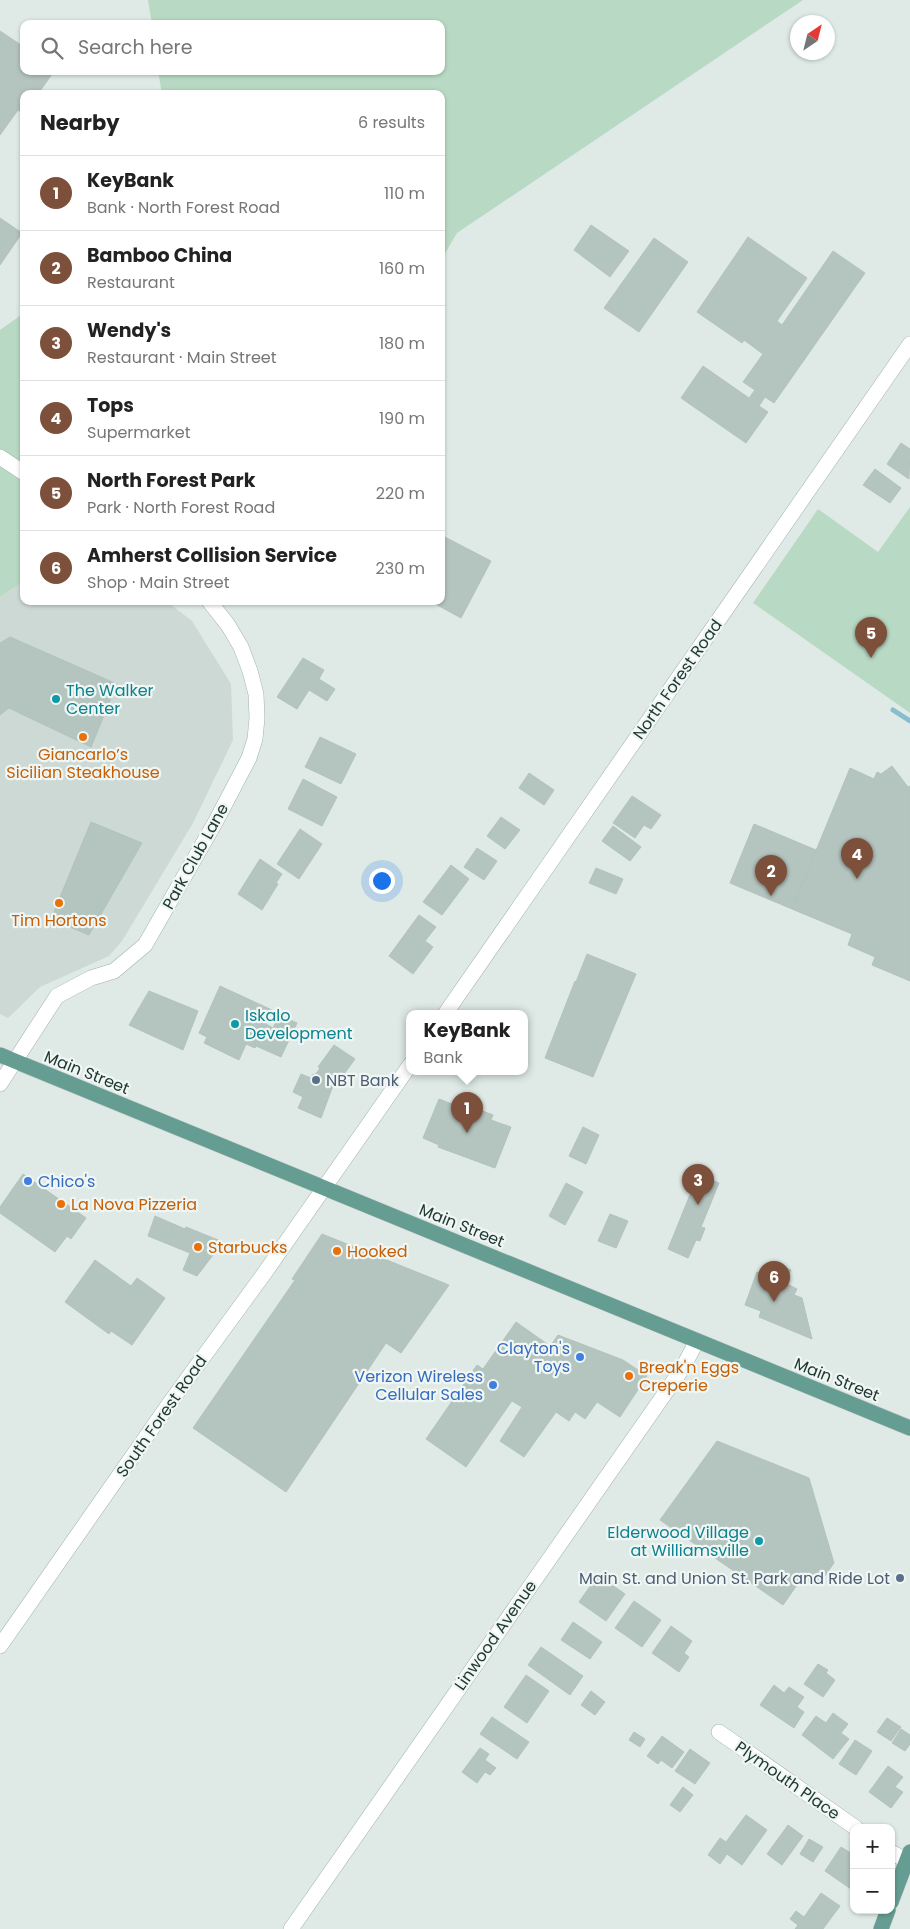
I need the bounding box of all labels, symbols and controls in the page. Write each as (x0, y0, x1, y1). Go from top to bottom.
north arrow (790, 15, 835, 60)
search box (20, 20, 445, 75)
icon: search (38, 34, 66, 62)
text: Search here (78, 34, 192, 61)
text: Nearby (40, 108, 120, 137)
text: 6 results (358, 111, 425, 134)
text: KeyBank (87, 167, 174, 194)
text: 1 (53, 182, 59, 205)
text: 110 m (384, 182, 425, 205)
text: Bank · North Forest Road (87, 196, 280, 219)
text: Bamboo China (87, 242, 232, 269)
text: 2 (51, 257, 61, 280)
text: 160 m (379, 257, 425, 280)
text: Restaurant (87, 271, 175, 294)
text: Wendy's (87, 317, 171, 344)
text: 3 (51, 332, 61, 355)
text: 180 m (379, 332, 425, 355)
text: Restaurant · Main Street (87, 346, 277, 369)
text: Tops (87, 392, 134, 419)
text: 4 (51, 407, 61, 430)
text: 190 m (379, 407, 425, 430)
text: Supermarket (87, 421, 191, 444)
text: North Forest Park (87, 467, 255, 494)
text: 5 (51, 482, 61, 505)
text: 220 m (376, 482, 425, 505)
text: Park · North Forest Road (87, 496, 275, 519)
text: Amherst Collision Service (87, 542, 337, 569)
text: 6 (51, 557, 61, 580)
text: 230 m (376, 557, 425, 580)
text: Shop · Main Street (87, 571, 230, 594)
street label: North Forest Road (627, 615, 728, 744)
pin: 5 (855, 617, 887, 658)
place label: The Walker Center (66, 679, 154, 720)
marker: The Walker Center (50, 693, 62, 705)
marker: Giancarlo’s Sicilian Steakhouse (77, 731, 89, 743)
place label: Giancarlo’s Sicilian Steakhouse (6, 743, 160, 784)
street label: Park Club Lane (157, 799, 234, 913)
pin: 4 (841, 838, 873, 879)
pin: 2 (755, 855, 787, 896)
your location (369, 868, 395, 894)
marker: Tim Hortons (53, 897, 65, 909)
place label: Tim Hortons (11, 909, 107, 932)
place label: Iskalo Development (245, 1004, 353, 1045)
popup (406, 1010, 528, 1075)
text: KeyBank (424, 1017, 510, 1044)
marker: Iskalo Development (229, 1018, 241, 1030)
street label: Main Street (41, 1045, 133, 1100)
text: Bank (424, 1046, 463, 1069)
place label: NBT Bank (326, 1069, 400, 1092)
marker: NBT Bank (310, 1074, 322, 1086)
pin: 1 (451, 1092, 483, 1133)
pin: 3 (682, 1164, 714, 1205)
place label: Chico's (38, 1170, 95, 1193)
marker: Chico's (22, 1175, 34, 1187)
place label: La Nova Pizzeria (71, 1193, 197, 1216)
marker: La Nova Pizzeria (55, 1198, 67, 1210)
street label: Main Street (416, 1198, 508, 1253)
place label: Starbucks (208, 1236, 287, 1259)
place label: Hooked (347, 1240, 408, 1263)
marker: Starbucks (192, 1241, 204, 1253)
marker: Hooked (331, 1245, 343, 1257)
pin: 6 (758, 1261, 790, 1302)
place label: Clayton's Toys (497, 1337, 570, 1378)
street label: South Forest Road (111, 1351, 212, 1482)
marker: Clayton's Toys (574, 1351, 586, 1363)
street label: Main Street (791, 1352, 883, 1407)
place label: Break'n Eggs Creperie (639, 1356, 739, 1397)
place label: Verizon Wireless Cellular Sales (354, 1365, 483, 1406)
marker: Break'n Eggs Creperie (623, 1370, 635, 1382)
marker: Verizon Wireless Cellular Sales (487, 1379, 499, 1391)
place label: Elderwood Village at Williamsville (607, 1521, 749, 1562)
marker: Elderwood Village at Williamsville (753, 1535, 765, 1547)
place label: Main St. and Union St. Park and Ride Lot (579, 1567, 890, 1590)
marker: Main St. and Union St. Park and Ride Lot (894, 1572, 906, 1584)
street label: Linwood Avenue (449, 1575, 542, 1695)
street label: Plymouth Place (731, 1736, 845, 1825)
map controls (850, 1824, 895, 1914)
button: + (850, 1824, 895, 1869)
button: − (850, 1869, 895, 1914)

